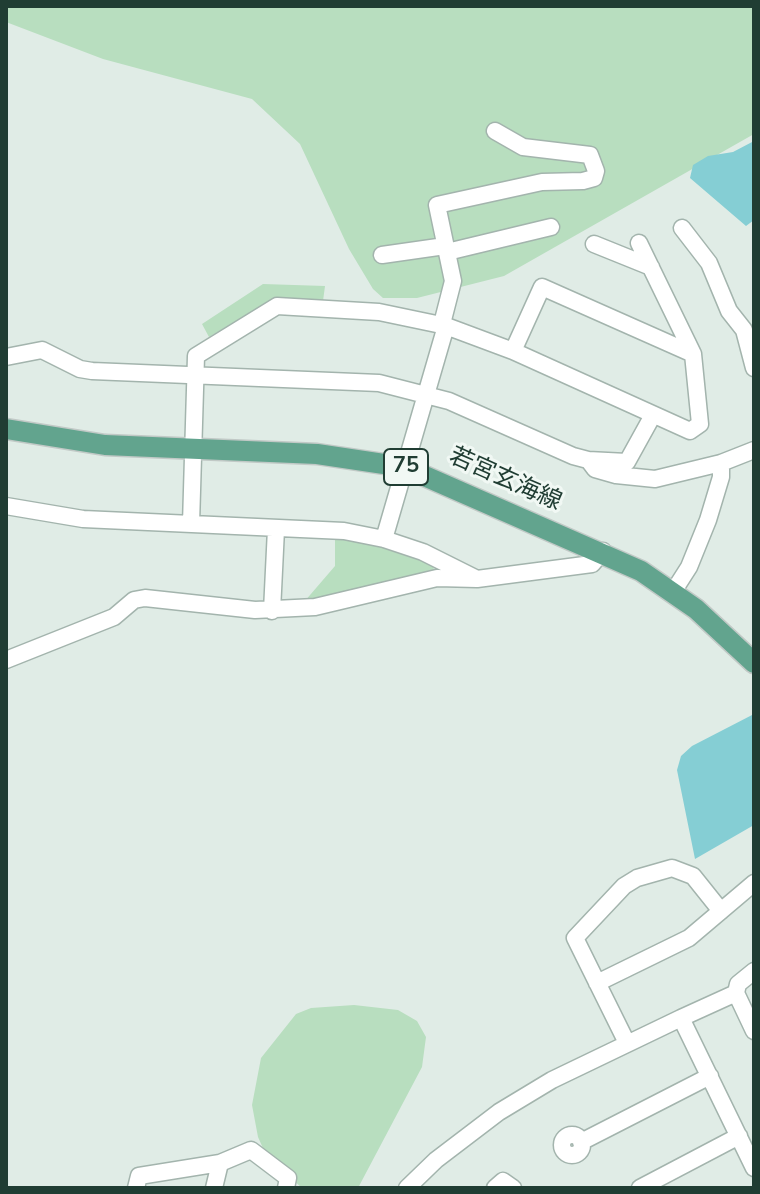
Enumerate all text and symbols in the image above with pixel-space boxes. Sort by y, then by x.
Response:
street label: 若宮玄海線 [444,442,566,518]
road number: 75 [384,449,428,485]

